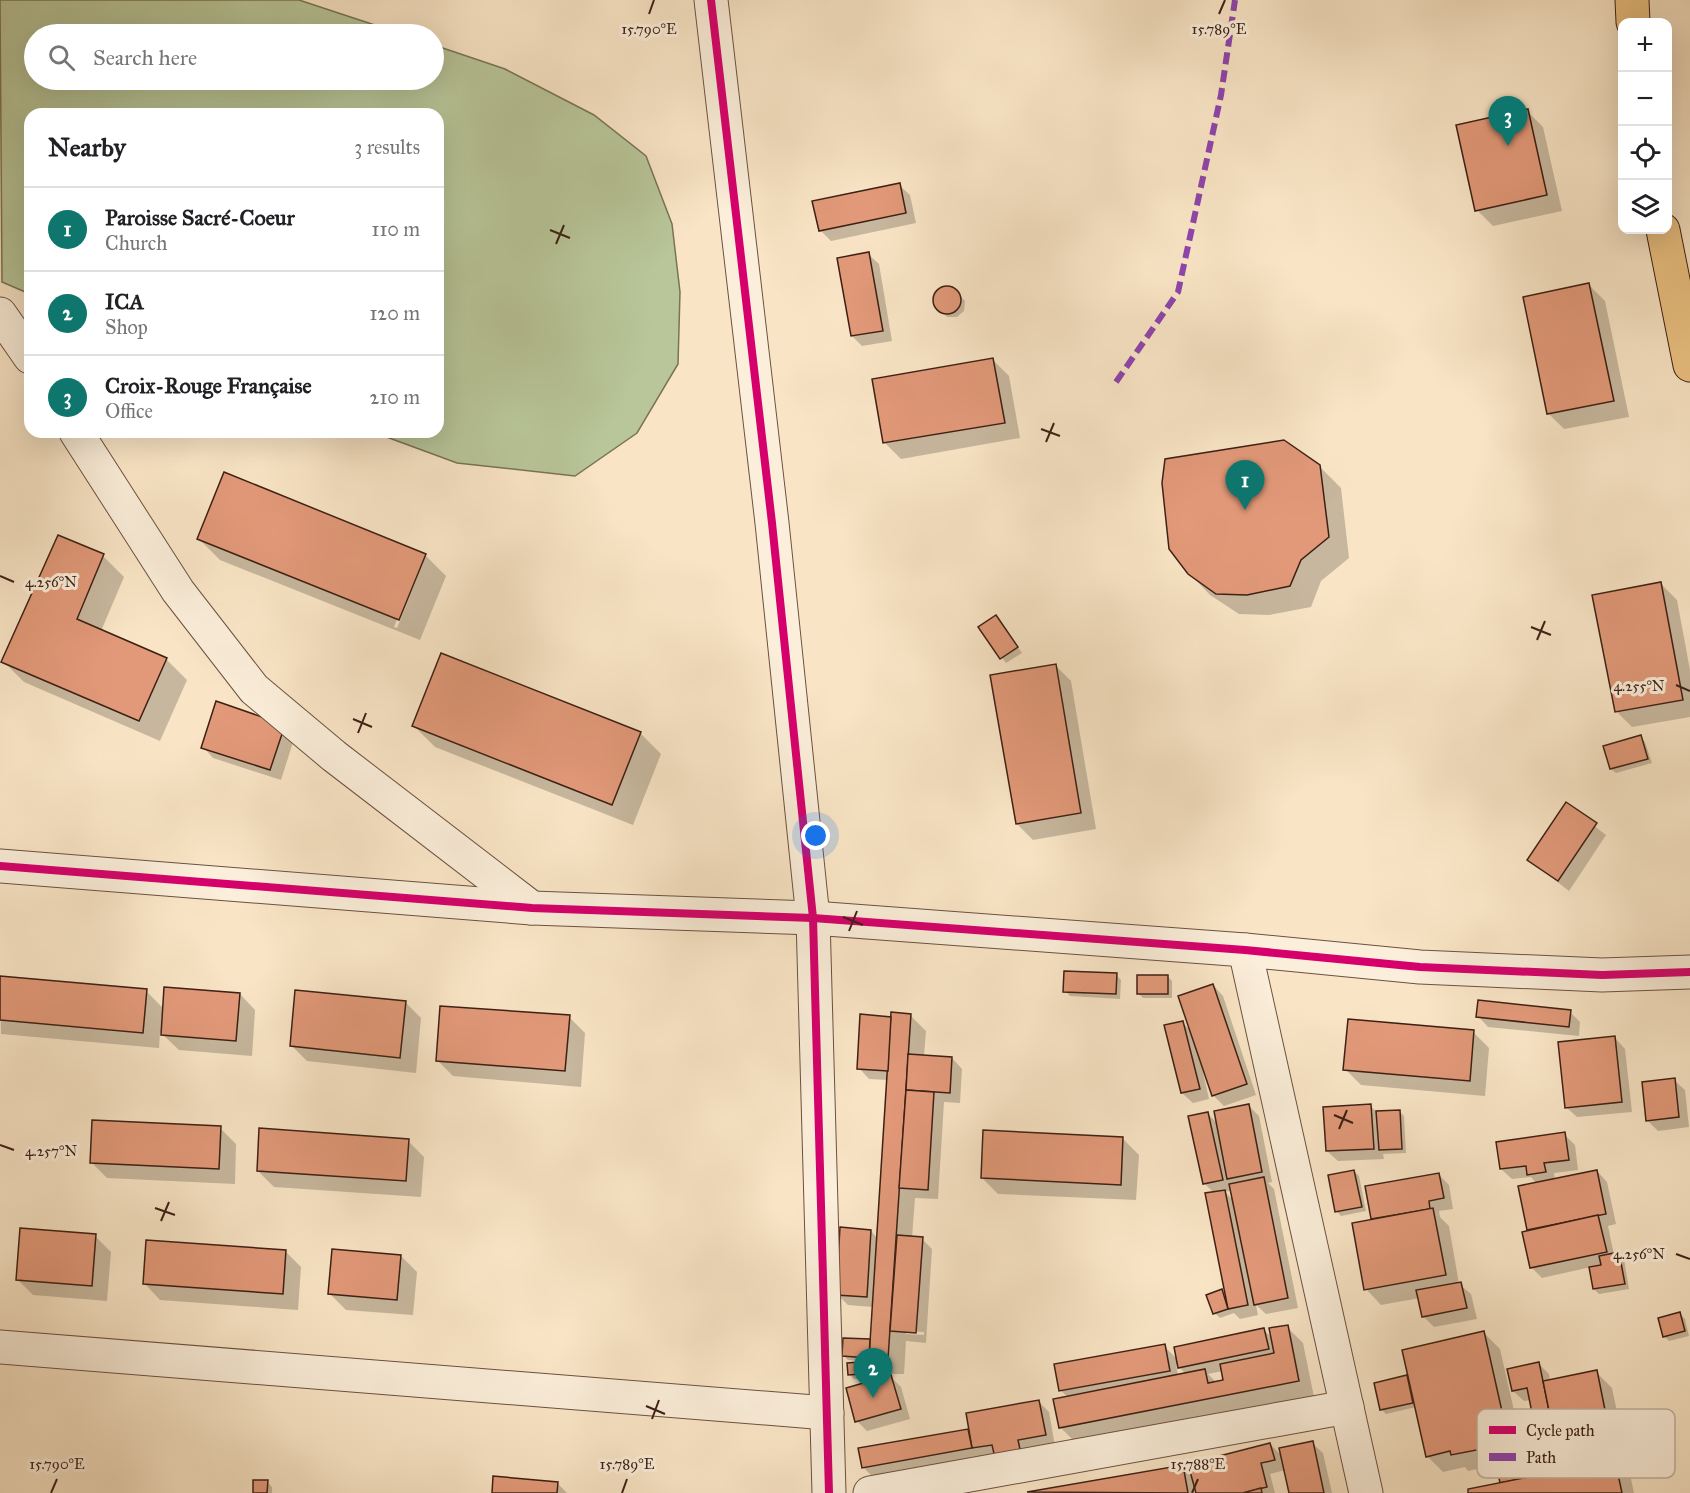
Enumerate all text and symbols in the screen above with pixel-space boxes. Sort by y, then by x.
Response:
map controls [1618,18,1672,234]
button: + [1618,18,1672,72]
text: 15.790°E [621,20,677,38]
text: 15.789°E [1192,20,1247,38]
search box [24,24,444,90]
icon: search [45,41,78,74]
text: Search here [93,44,197,71]
button: − [1618,72,1672,126]
pin: 3 [1488,96,1528,146]
button: locate [1618,126,1672,180]
text: Nearby [48,131,126,163]
text: 3 results [354,135,420,159]
button: layers [1618,180,1672,234]
text: Paroisse Sacré-Coeur [105,204,295,231]
text: 1 [64,217,71,241]
text: 110 m [372,217,420,241]
text: Church [105,231,167,255]
text: ICA [105,288,144,315]
text: 2 [63,301,72,325]
text: 120 m [369,301,420,325]
text: Shop [105,315,148,339]
text: Croix-Rouge Française [105,372,312,399]
text: 3 [64,385,72,409]
text: 210 m [370,385,420,409]
text: Office [105,399,153,423]
pin: 1 [1226,460,1264,510]
text: 4.256°N [25,573,77,591]
text: 4.255°N [1613,677,1665,695]
your location [801,821,830,850]
text: 4.257°N [25,1142,77,1160]
text: 4.256°N [1613,1245,1665,1263]
pin: 2 [854,1348,892,1398]
legend [1477,1409,1675,1478]
text: Cycle path [1526,1421,1595,1440]
text: Path [1526,1448,1556,1467]
text: 15.790°E [29,1455,85,1473]
text: 15.789°E [600,1455,655,1473]
text: 15.788°E [1171,1455,1226,1473]

